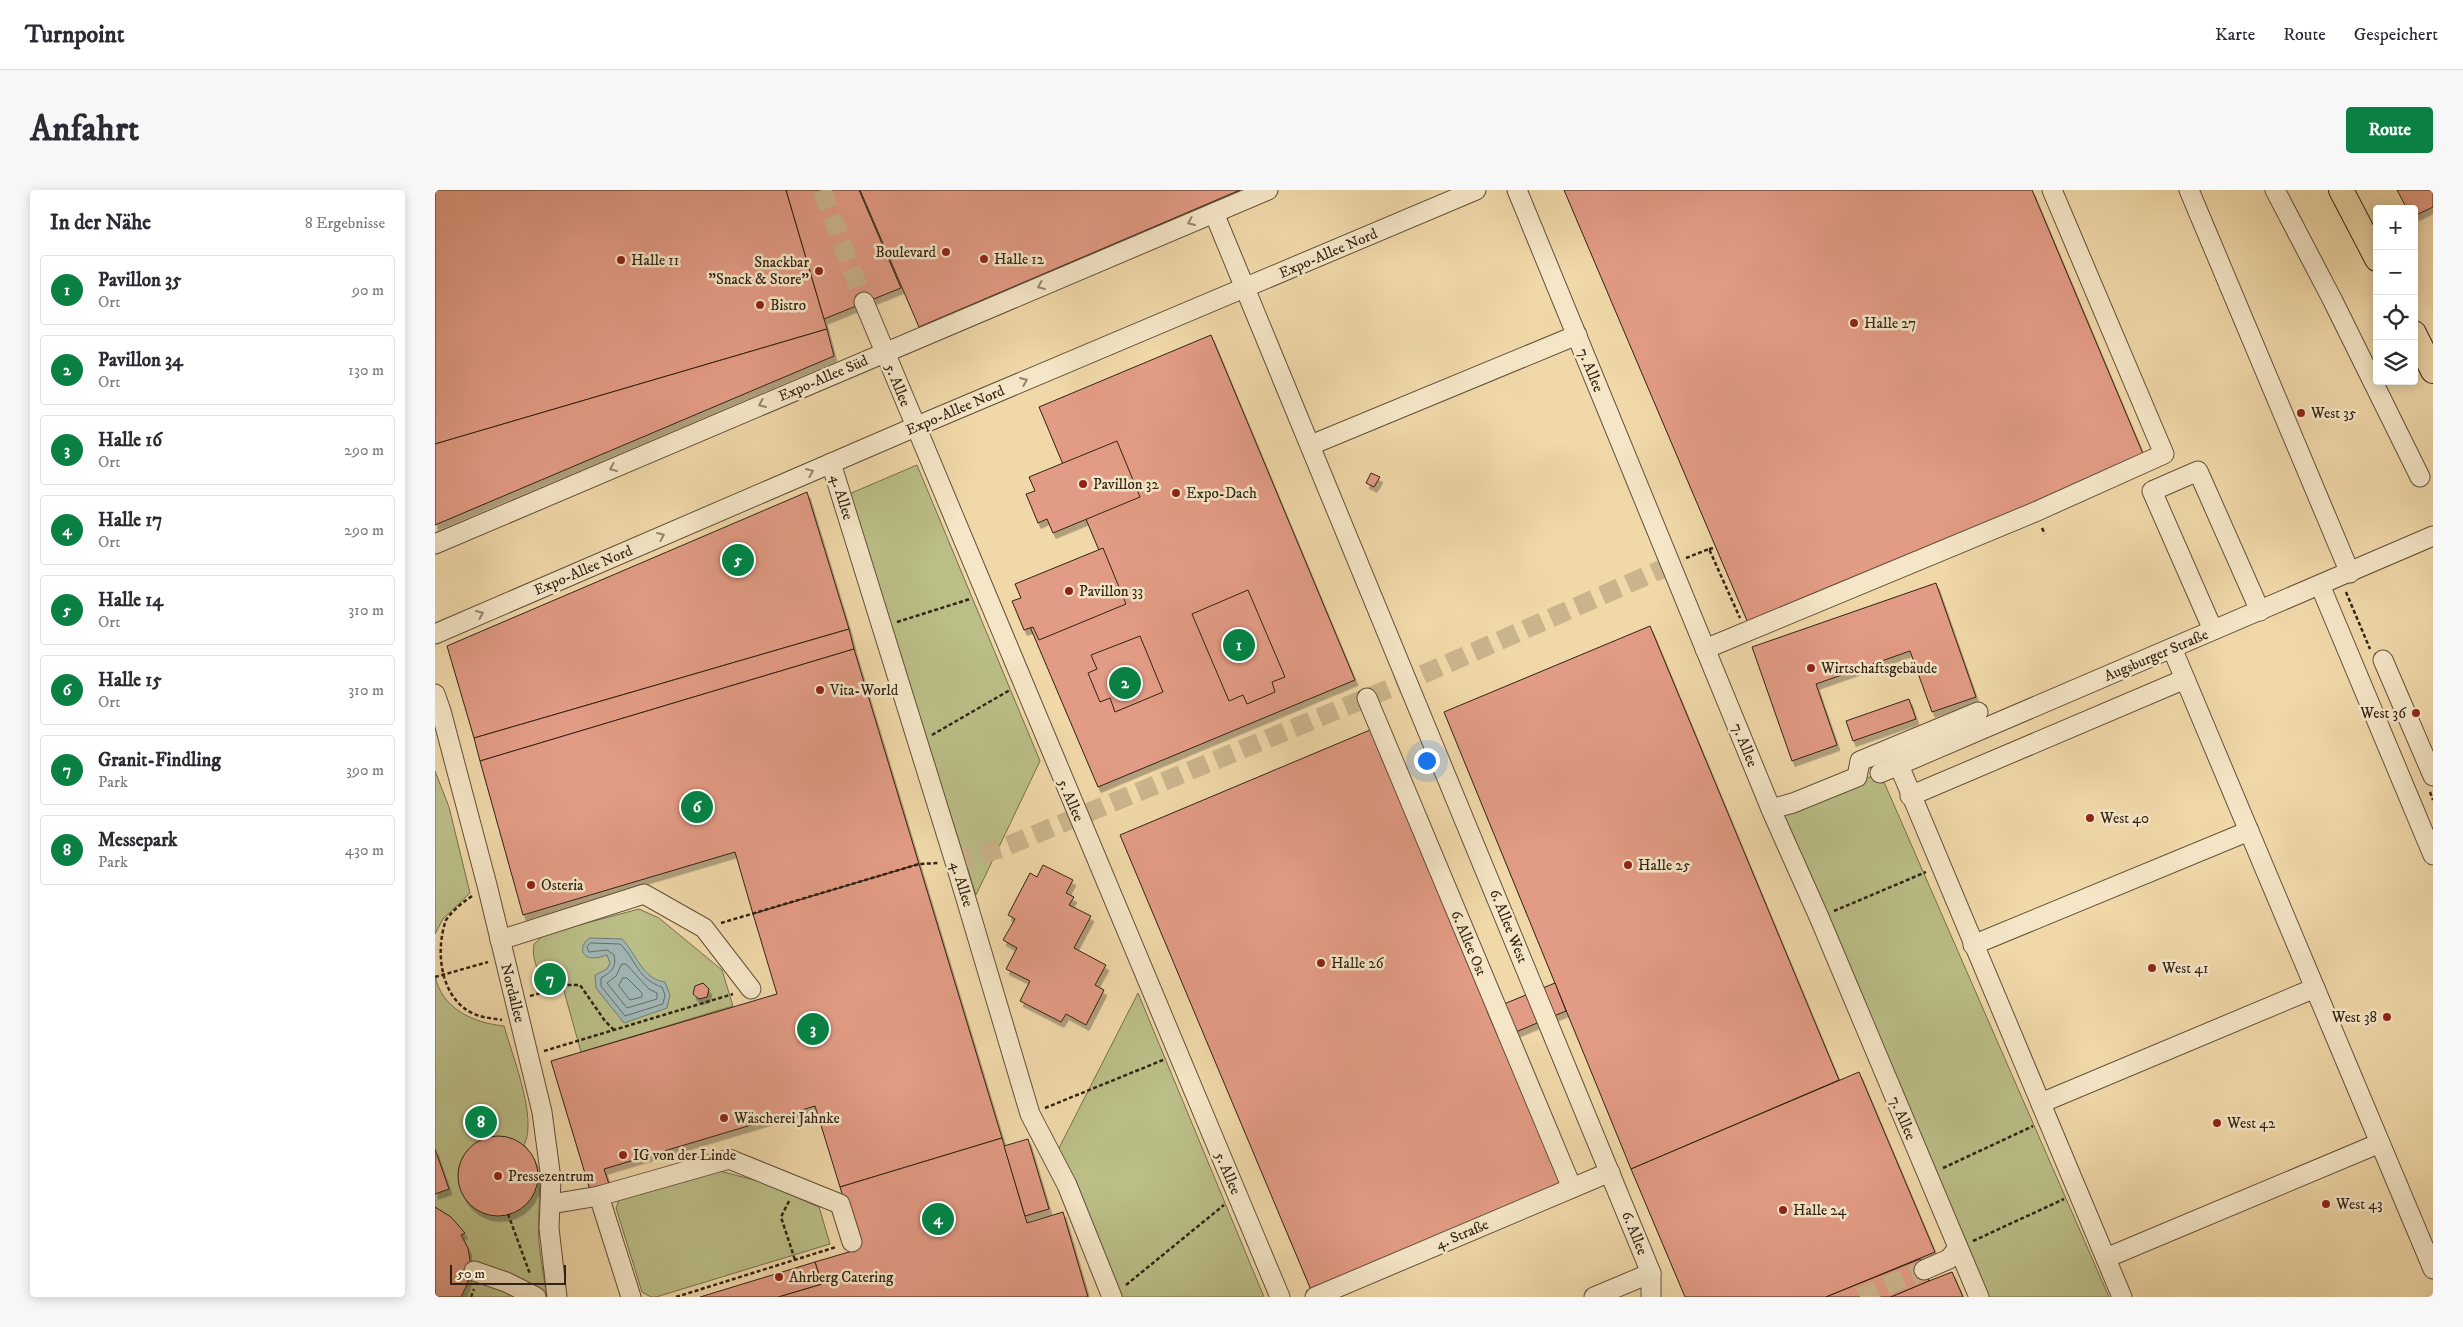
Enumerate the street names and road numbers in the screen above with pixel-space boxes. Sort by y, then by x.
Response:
street label: Expo-Allee Nord [1276,224,1381,283]
street label: 7. Allee [1573,346,1608,395]
street label: Expo-Allee Süd [775,351,871,406]
street label: 5. Allee [880,361,915,409]
street label: Expo-Allee Nord [903,381,1008,440]
street label: 4. Allee [826,472,857,522]
street label: Expo-Allee Nord [531,541,636,600]
street label: Augsburger Straße [2101,625,2211,686]
street label: 7. Allee [1727,721,1762,770]
street label: 5. Allee [1053,776,1088,824]
street label: 4. Allee [946,859,977,909]
street label: 6. Allee West [1485,887,1532,966]
street label: 6. Allee Ost [1446,908,1491,979]
street label: Nordallee [496,962,529,1025]
street label: 7. Allee [1885,1094,1920,1143]
street label: 5. Allee [1210,1149,1245,1197]
street label: 6. Allee [1617,1209,1652,1258]
street label: 4. Straße [1433,1215,1492,1254]

